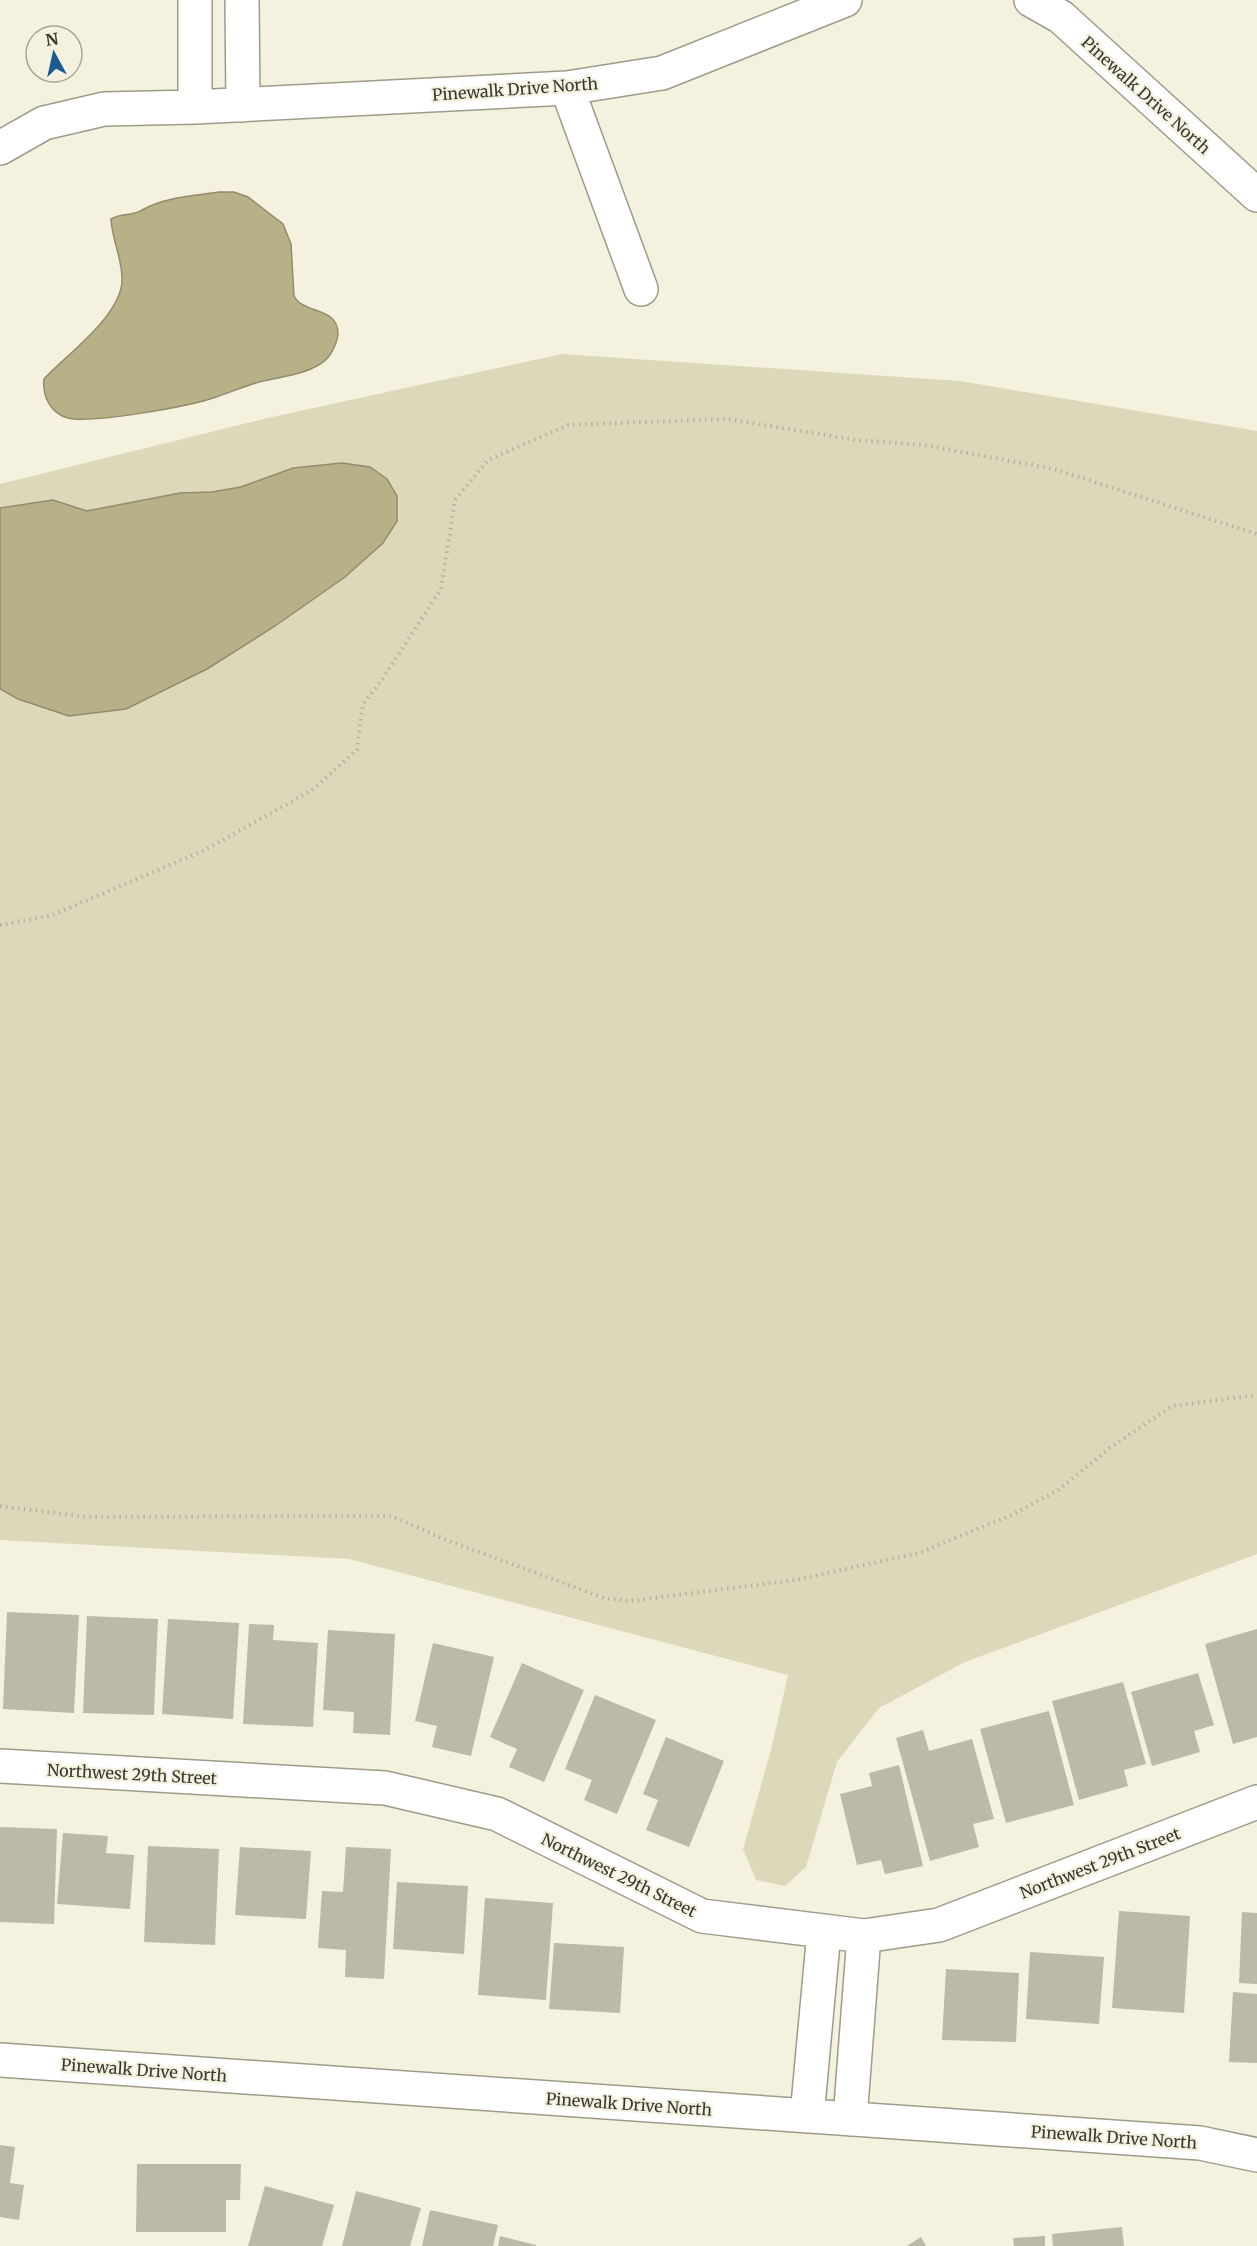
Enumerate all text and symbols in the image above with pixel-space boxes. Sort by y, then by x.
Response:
north arrow [24,24,84,84]
text: N [44,28,60,50]
street label: Pinewalk Drive North [1077,32,1215,158]
street label: Pinewalk Drive North [431,73,599,105]
street label: Northwest 29th Street [47,1760,218,1788]
street label: Northwest 29th Street [1017,1823,1184,1903]
street label: Northwest 29th Street [538,1829,700,1922]
street label: Pinewalk Drive North [60,2054,228,2086]
street label: Pinewalk Drive North [545,2088,713,2120]
street label: Pinewalk Drive North [1030,2121,1198,2153]

